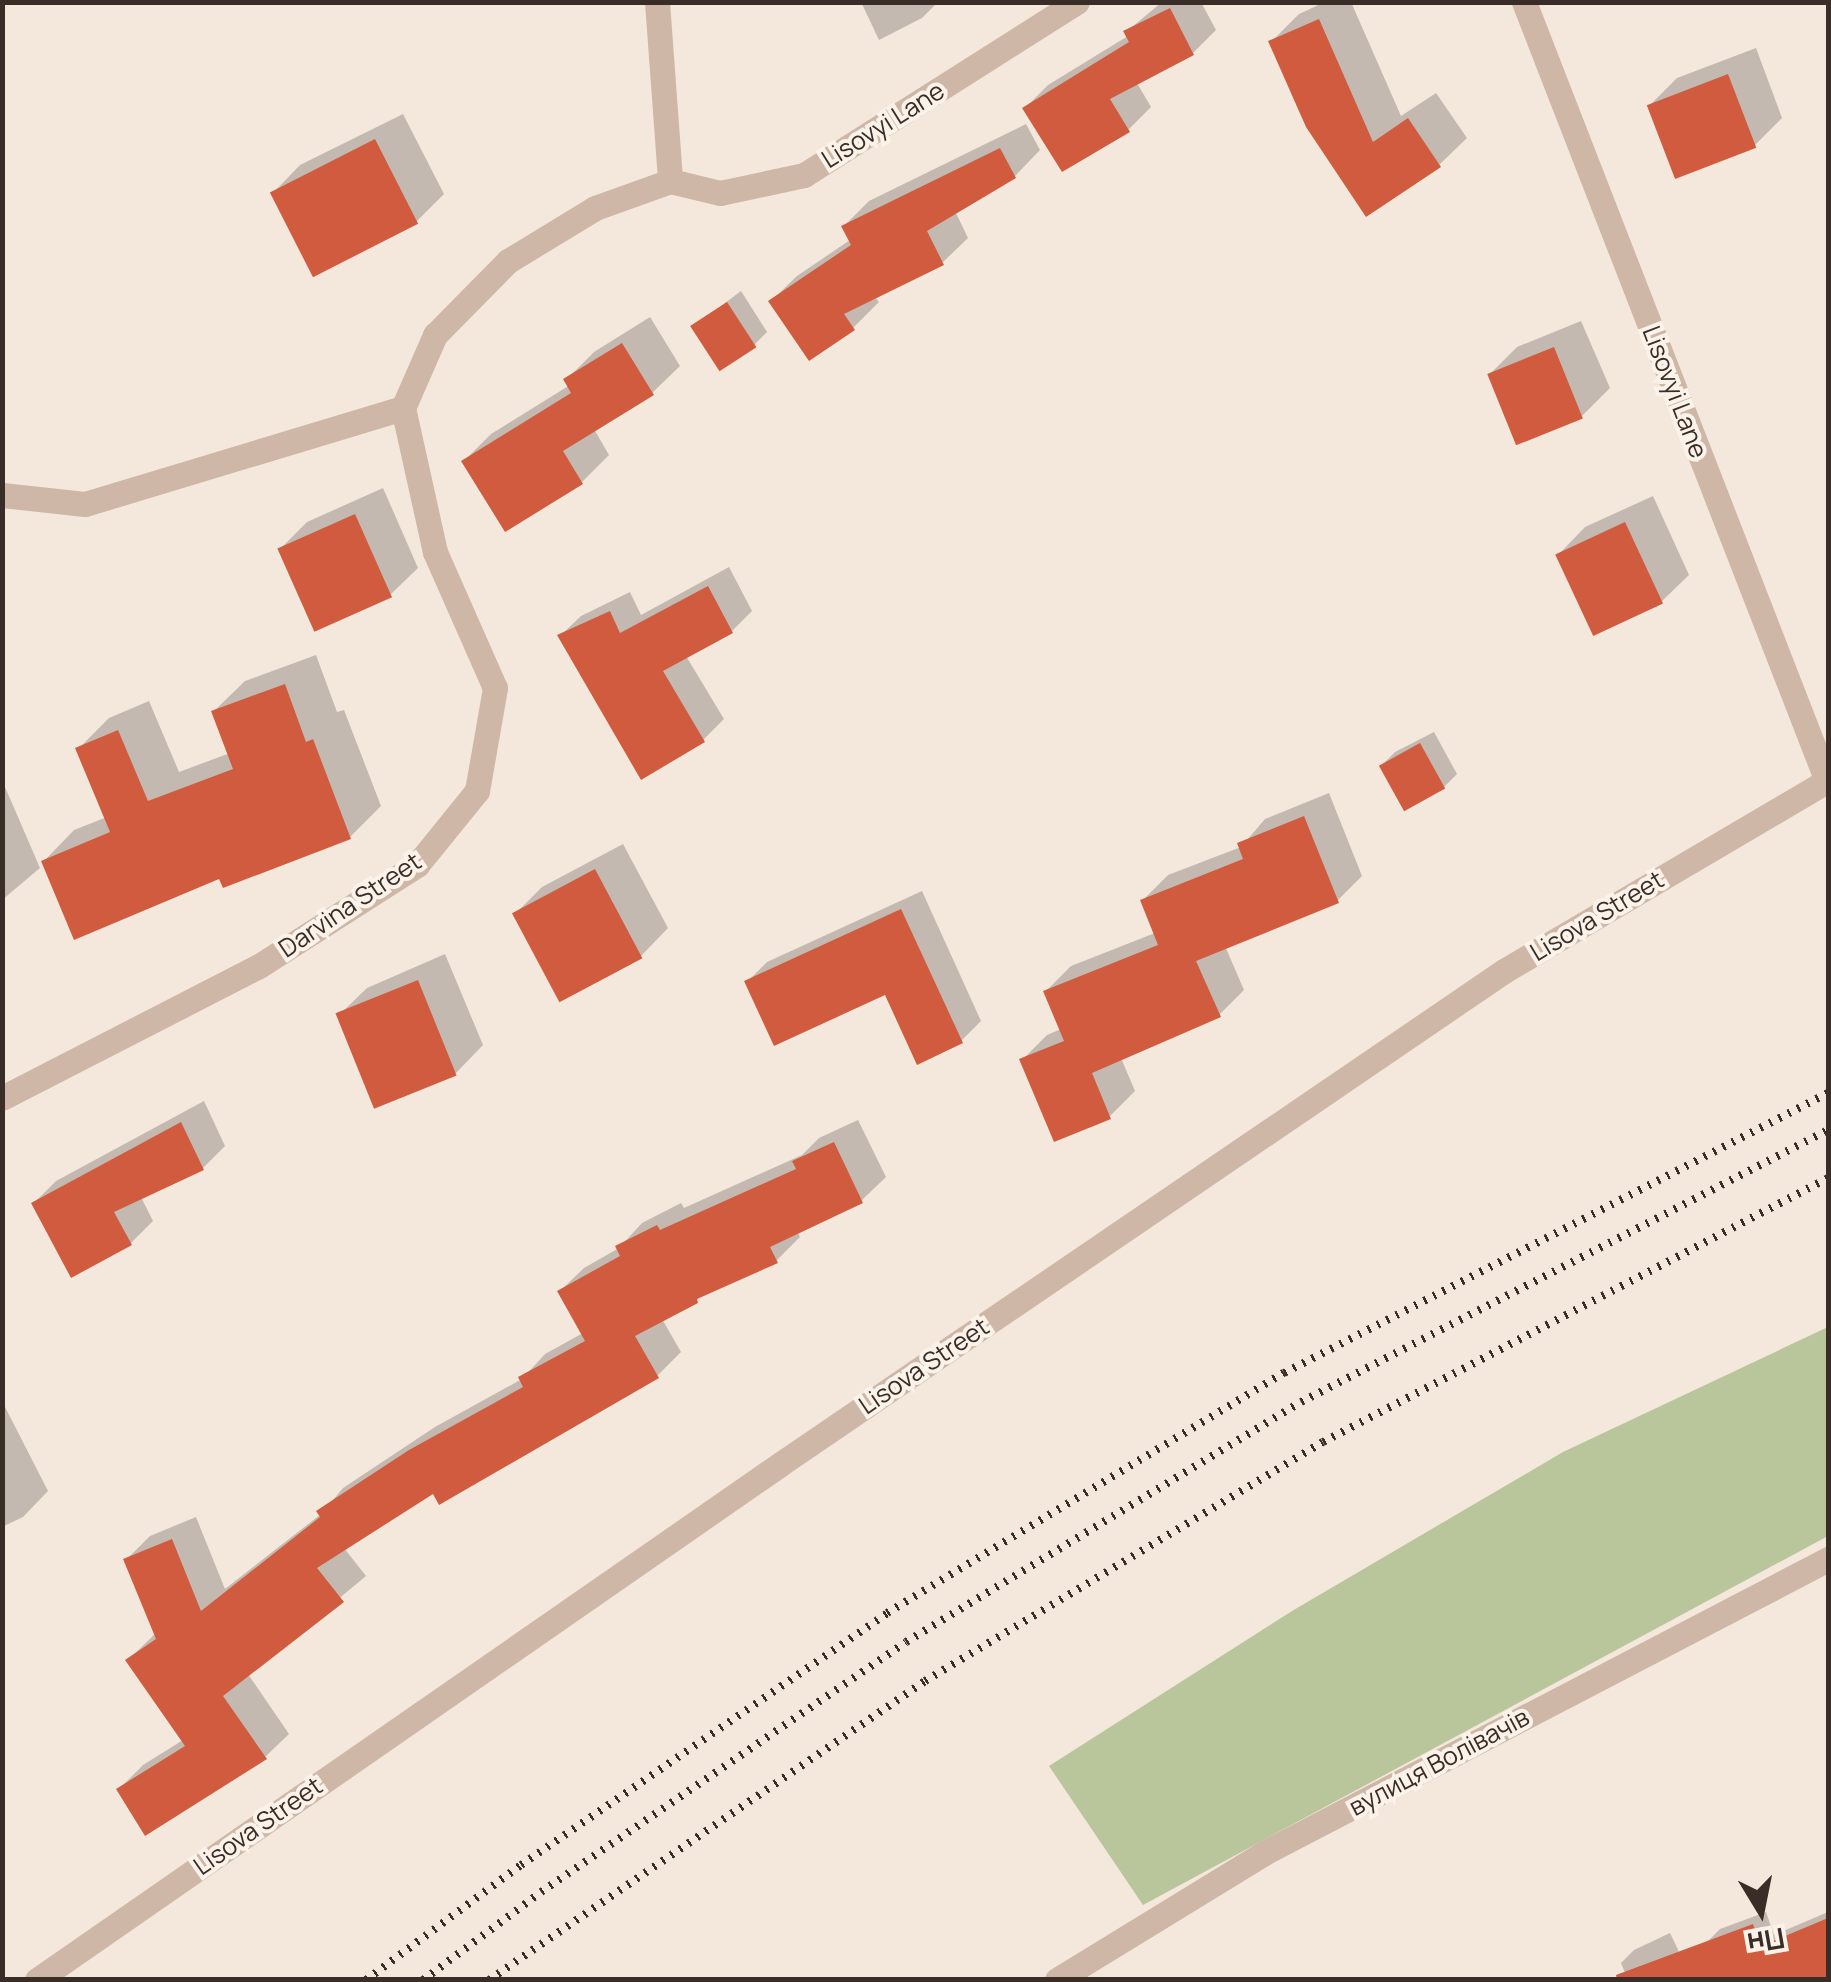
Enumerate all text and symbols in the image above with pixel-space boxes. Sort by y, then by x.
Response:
street label: Lisovyi Lane [816,76,950,174]
street label: Lisovyi Lane [1636,322,1714,462]
street label: Darvina Street [273,846,427,964]
street label: Lisova Street [1525,864,1669,968]
street label: Lisova Street [853,1312,995,1420]
street label: вулиця Волівачів [1344,1702,1534,1822]
street label: Lisova Street [188,1771,328,1881]
north arrow [1711,1862,1811,1962]
text: Пн [1744,1920,1788,1964]

